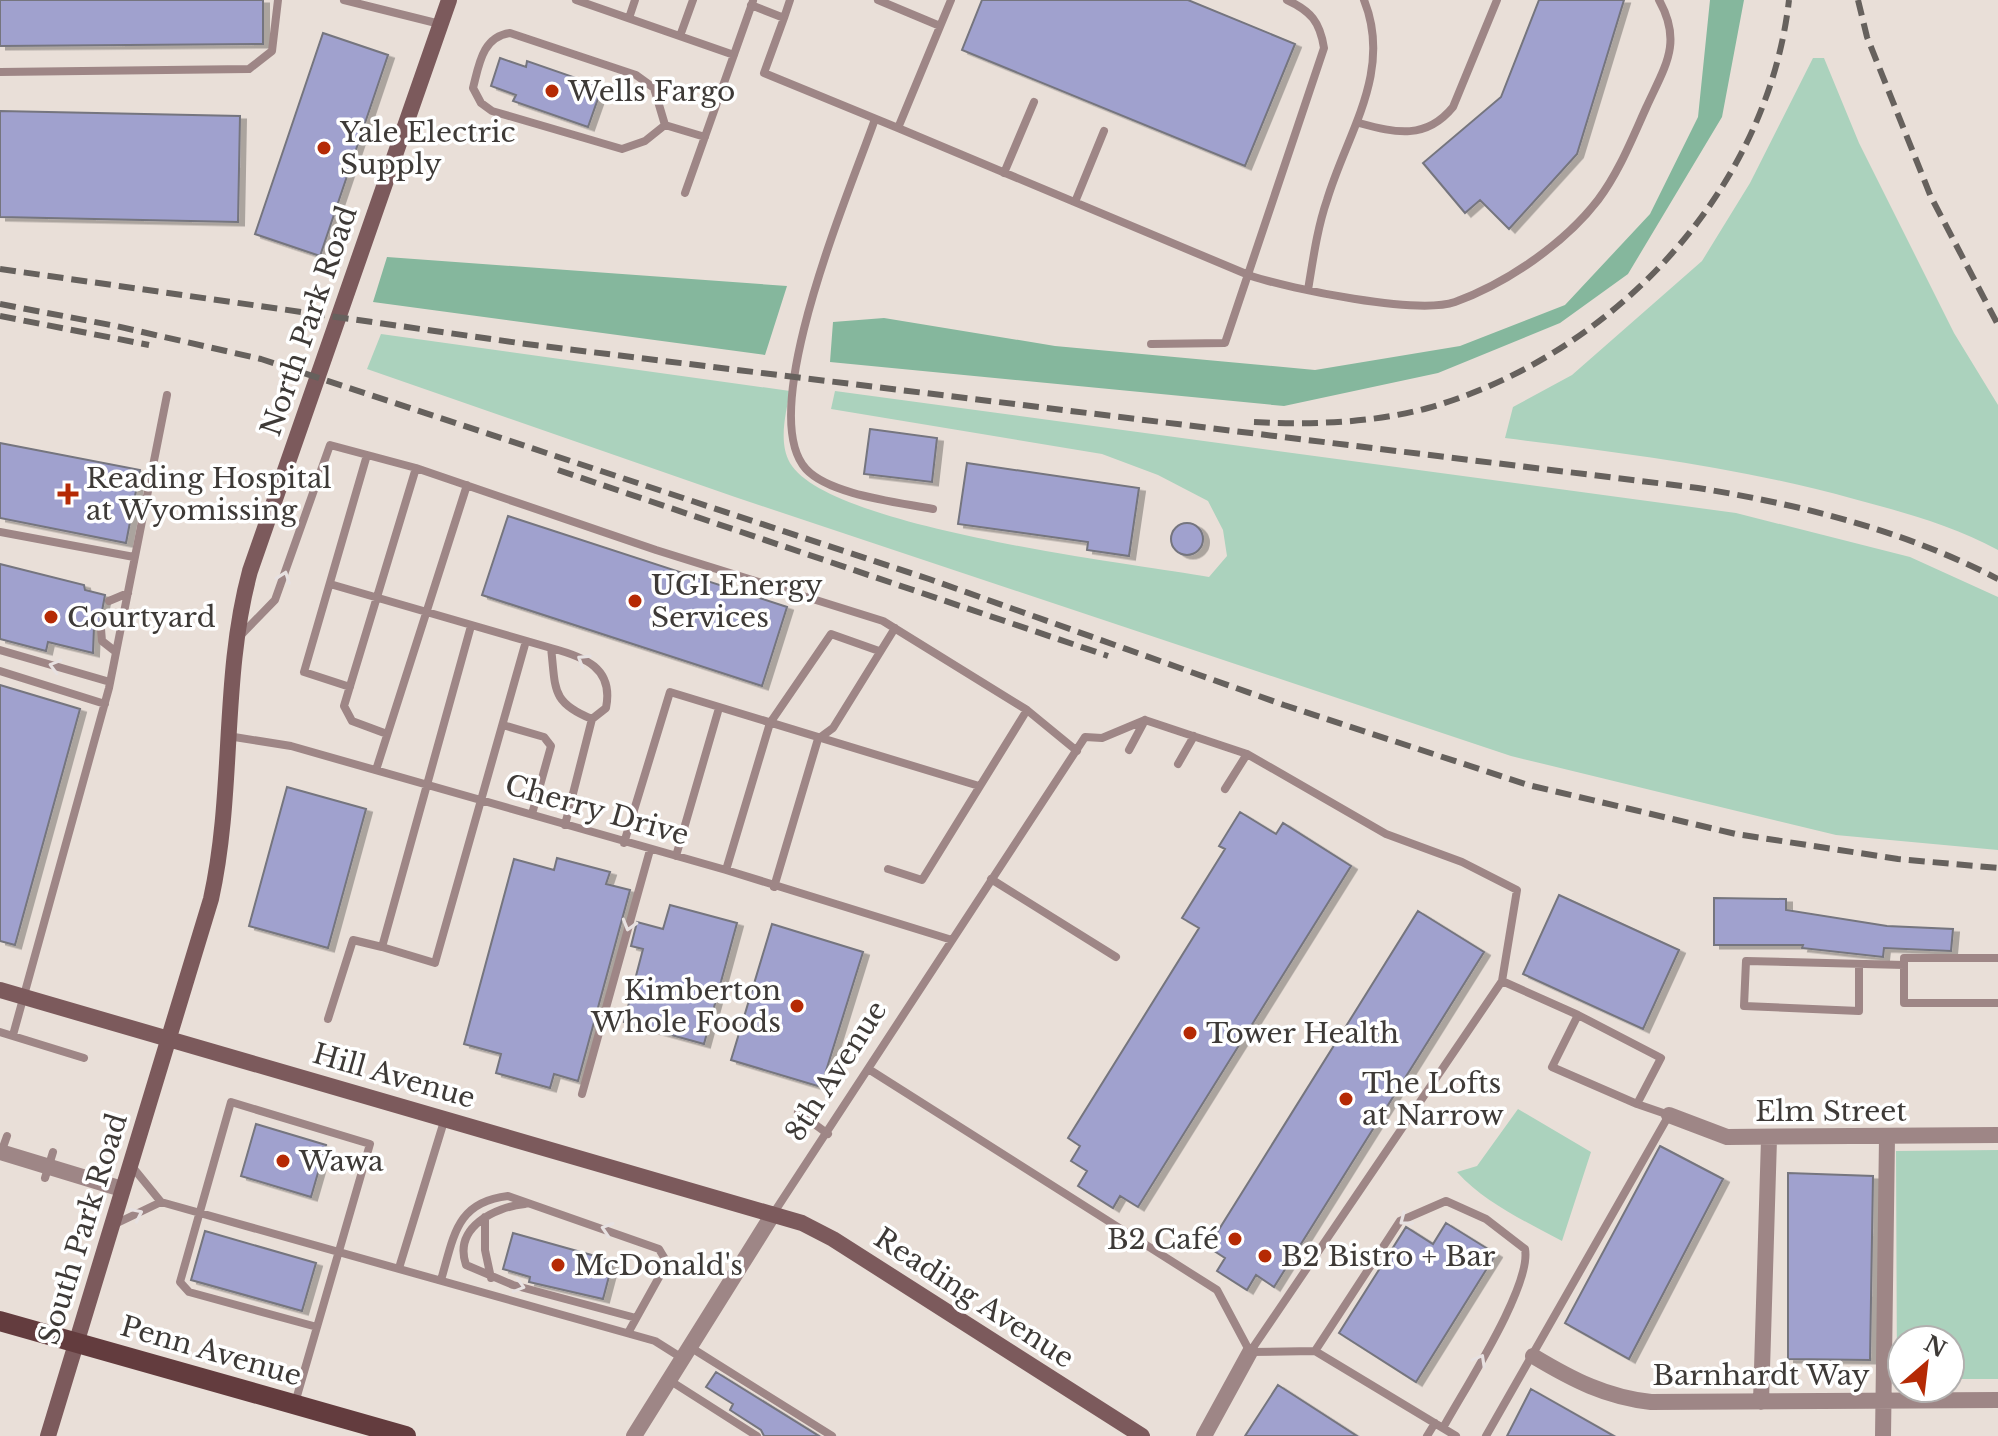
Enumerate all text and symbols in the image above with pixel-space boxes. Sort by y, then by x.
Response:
place label: Wells Fargo [567,74,735,109]
marker: Wells Fargo [543,82,561,100]
place label: Yale Electric Supply [339,115,515,182]
marker: Yale Electric Supply [315,139,333,157]
street label: North Park Road [253,201,365,441]
place label: Reading Hospital at Wyomissing [86,461,332,528]
marker: Reading Hospital at Wyomissing [57,483,79,505]
place label: UGI Energy Services [651,568,823,635]
one-way arrow [274,571,290,585]
marker: UGI Energy Services [626,592,644,610]
place label: Courtyard [67,600,216,635]
marker: Courtyard [42,608,60,626]
one-way arrow [577,655,591,670]
one-way arrow [49,659,63,675]
street label: Cherry Drive [501,767,693,853]
one-way arrow [622,918,638,932]
place label: Kimberton Whole Foods [590,973,781,1040]
street label: 8th Avenue [778,994,894,1148]
marker: Kimberton Whole Foods [788,997,806,1015]
place label: Tower Health [1206,1016,1399,1051]
marker: Tower Health [1181,1024,1199,1042]
street label: Hill Avenue [309,1036,479,1116]
place label: The Lofts at Narrow [1362,1066,1504,1133]
marker: The Lofts at Narrow [1337,1090,1355,1108]
street label: Elm Street [1755,1094,1907,1129]
street label: South Park Road [31,1109,135,1349]
place label: Wawa [298,1144,384,1179]
marker: Wawa [274,1152,292,1170]
one-way arrow [128,1208,143,1224]
one-way arrow [1399,1210,1414,1225]
street label: Reading Avenue [868,1220,1080,1376]
place label: B2 Café [1107,1222,1219,1257]
one-way arrow [601,1223,615,1239]
marker: B2 Café [1226,1230,1244,1248]
place label: B2 Bistro + Bar [1281,1239,1496,1274]
marker: B2 Bistro + Bar [1256,1247,1274,1265]
place label: McDonald's [574,1248,743,1283]
marker: McDonald's [549,1256,567,1274]
one-way arrow [512,1277,525,1293]
street label: Penn Avenue [117,1308,305,1394]
north arrow [1886,1324,1966,1404]
text: N [1920,1330,1951,1364]
one-way arrow [1471,1353,1486,1368]
street label: Barnhardt Way [1652,1358,1870,1393]

